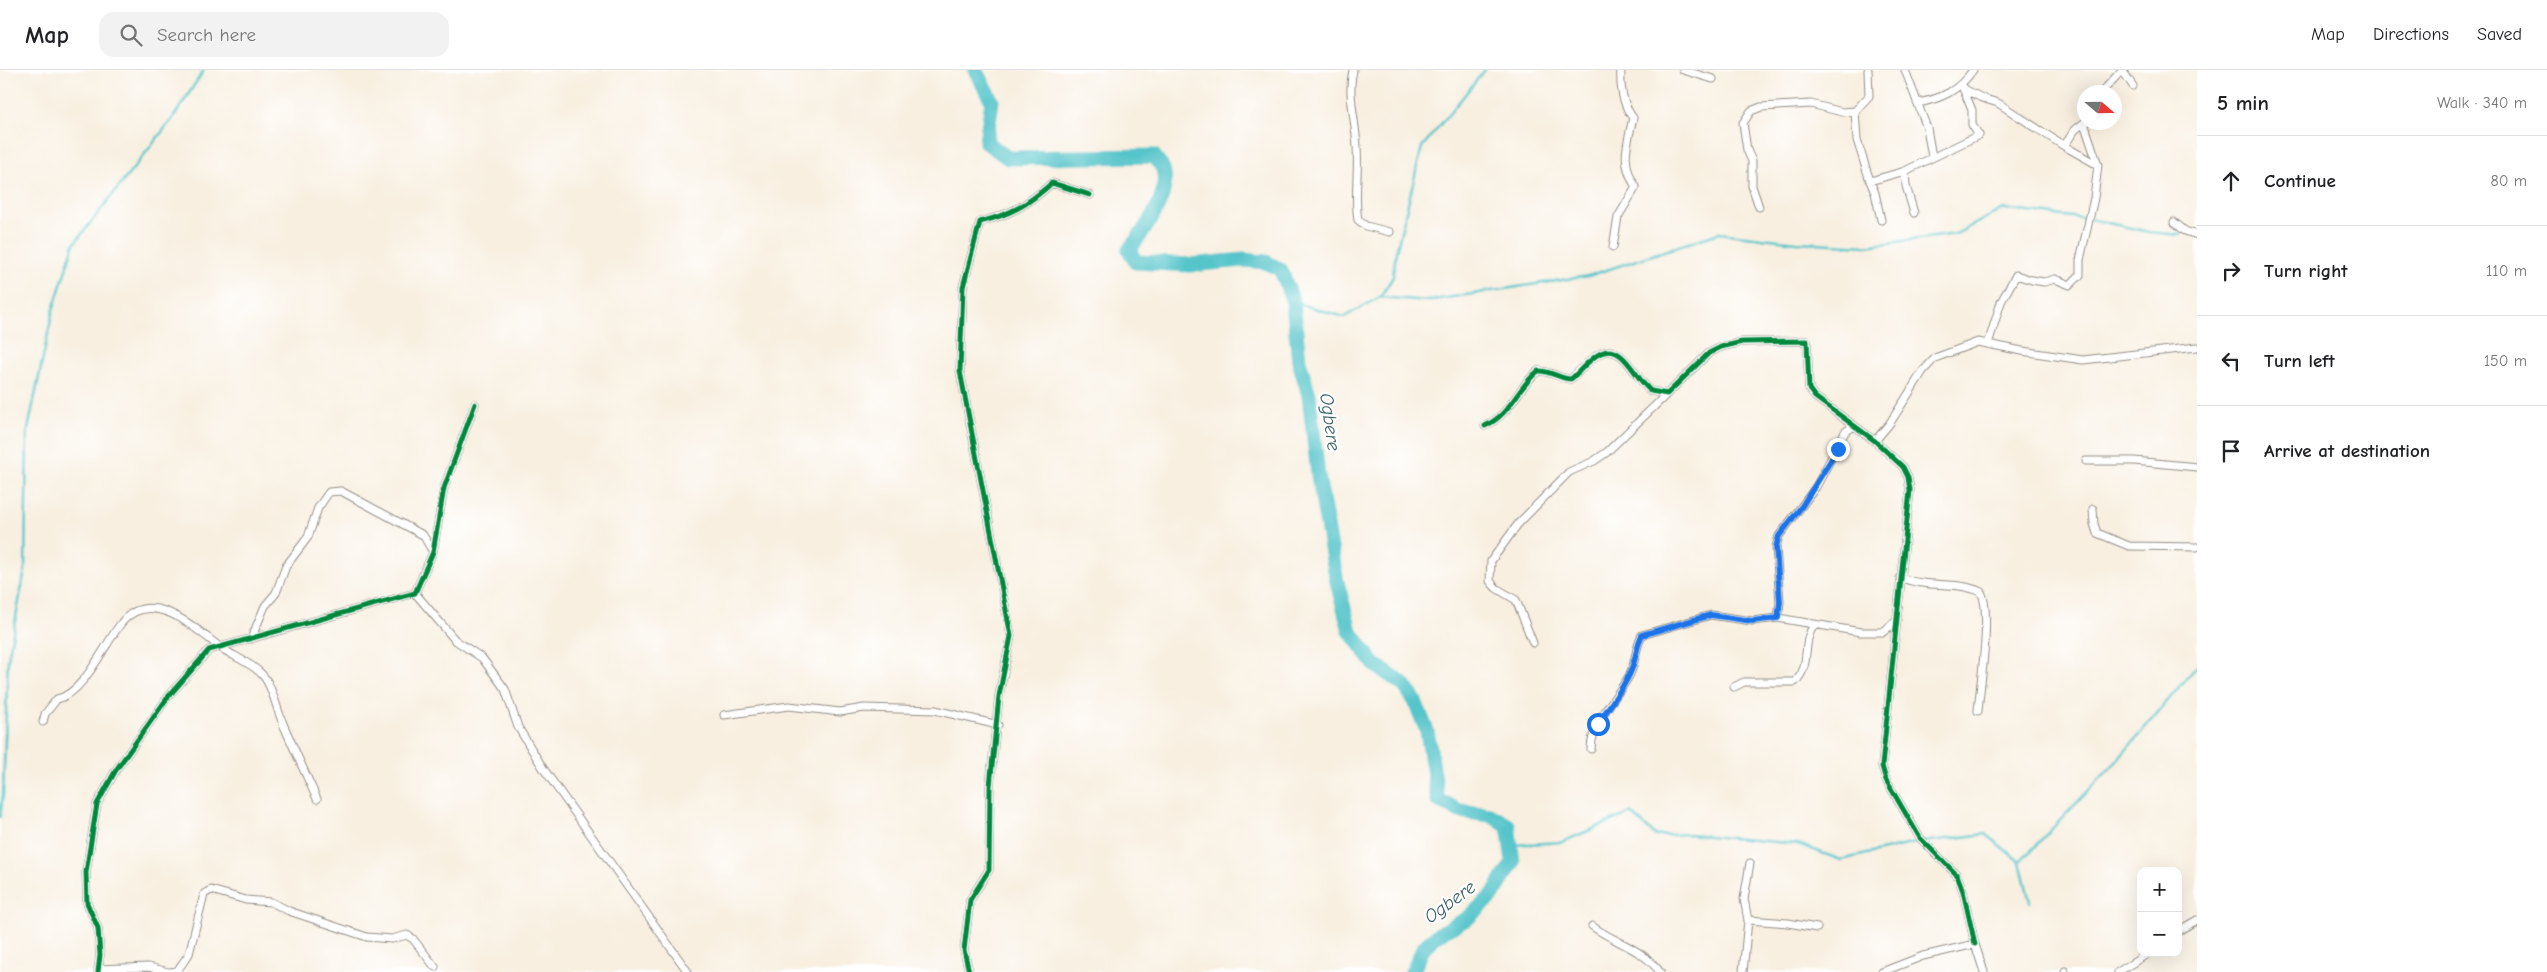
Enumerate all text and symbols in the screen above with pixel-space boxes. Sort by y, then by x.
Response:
search box [99,12,449,57]
text: Map [25,21,69,49]
icon: search [117,21,145,49]
text: Search here [157,24,256,46]
text: Map [2311,24,2345,45]
text: Directions [2373,24,2449,45]
text: Saved [2477,24,2522,45]
north arrow [2077,85,2122,130]
text: 5 min [2217,91,2269,115]
text: Walk · 340 m [2437,94,2527,112]
icon: ahead [2217,167,2245,195]
text: Continue [2264,170,2336,192]
text: 80 m [2490,172,2527,190]
icon: right [2217,257,2245,285]
text: Turn right [2264,260,2348,282]
text: 110 m [2486,262,2527,280]
icon: left [2217,347,2245,375]
text: Turn left [2264,350,2335,372]
text: 150 m [2484,352,2527,370]
water label: Ogbere [1315,392,1345,453]
icon: arrive [2217,437,2245,465]
route end [1827,438,1850,461]
text: Arrive at destination [2264,440,2430,462]
route start [1587,713,1610,736]
map controls [2137,867,2182,957]
button: + [2137,867,2182,912]
water label: Ogbere [1420,876,1480,928]
button: − [2137,912,2182,957]

